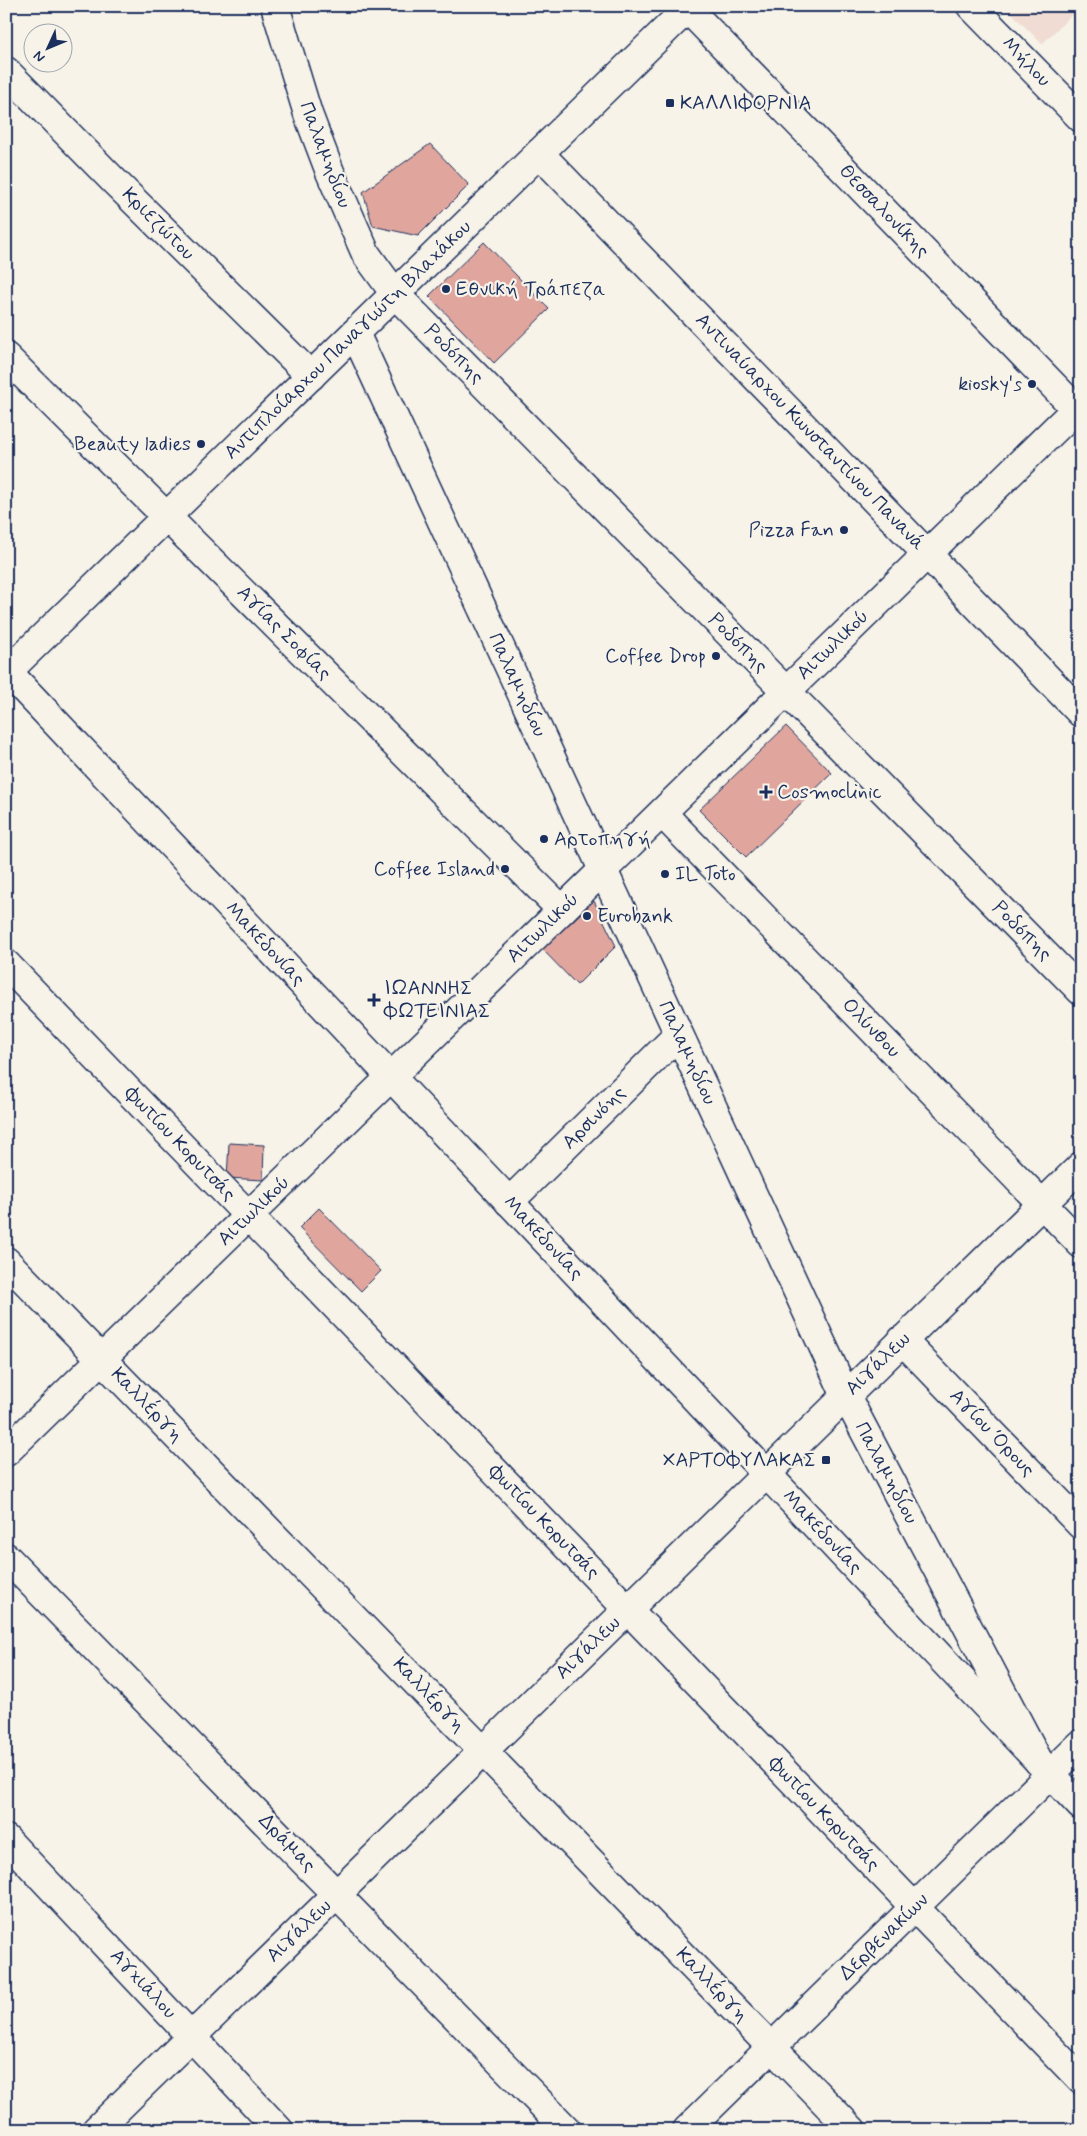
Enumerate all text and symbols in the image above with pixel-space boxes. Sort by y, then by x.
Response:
north arrow [22,22,72,72]
street label: Μήλου [995,31,1057,93]
text: N [30,47,49,66]
place label: ΚΑΛΛΙΦΟΡΝΙΑ [680,90,812,117]
marker: ΚΑΛΛΙΦΟΡΝΙΑ [664,97,676,109]
street label: Παλαμηδίου [292,98,358,212]
street label: Θεσσαλονίκης [832,158,936,264]
street label: Κριεζώτου [115,181,201,267]
street label: Αντιπλοίαρχου Παναγιώτη Βλαχάκου [218,214,478,466]
place label: Εθνική Τράπεζα [456,276,606,303]
marker: Εθνική Τράπεζα [440,283,452,295]
street label: Αντιναύαρχου Κωνσταντίνου Πανανά [689,307,931,557]
street label: Ροδόπης [418,318,490,390]
place label: kiosky's [958,371,1022,398]
marker: kiosky's [1026,378,1038,390]
place label: Beauty ladies [74,431,191,458]
marker: Beauty ladies [195,438,207,450]
place label: Pizza Fan [749,517,834,544]
marker: Pizza Fan [838,524,850,536]
street label: Αγίας Σοφίας [231,580,338,687]
street label: Αιτωλικού [791,604,875,686]
street label: Ροδόπης [702,607,774,679]
street label: Παλαμηδίου [481,629,553,741]
place label: Coffee Drop [605,643,706,670]
marker: Coffee Drop [710,650,722,662]
place label: Cosmoclinic [777,779,882,806]
marker: Cosmoclinic [759,785,773,799]
place label: Αρτοπηγή [554,826,651,853]
marker: Αρτοπηγή [538,833,550,845]
place label: Coffee Island [374,856,495,883]
place label: IL Toto [675,861,736,888]
marker: Coffee Island [499,863,511,875]
marker: IL Toto [659,868,671,880]
street label: Αιτωλικού [501,887,585,969]
street label: Ροδόπης [986,895,1058,967]
street label: Μακεδονίας [219,896,311,992]
place label: Eurobank [597,903,673,930]
marker: Eurobank [581,910,593,922]
place label: ΙΩΑΝΝΗΣ ΦΩΤΕΙΝΙΑΣ [383,975,490,1025]
street label: Ολύνθου [836,992,906,1064]
marker: ΙΩΑΝΝΗΣ ΦΩΤΕΙΝΙΑΣ [368,994,380,1006]
street label: Παλαμηδίου [651,997,723,1109]
street label: Φωτίου Κορυτσάς [118,1080,242,1207]
street label: Αρσινόης [556,1080,632,1156]
street label: Αιτωλικού [212,1170,296,1252]
street label: Μακεδονίας [497,1190,589,1286]
street label: Αιγάλεω [840,1326,916,1402]
street label: Καλλέργη [104,1362,190,1448]
street label: Αγίου Όρους [943,1383,1041,1483]
street label: Παλαμηδίου [848,1417,924,1529]
place label: ΧΑΡΤΟΦΥΛΑΚΑΣ [663,1447,816,1474]
marker: ΧΑΡΤΟΦΥΛΑΚΑΣ [820,1454,832,1466]
street label: Φωτίου Κορυτσάς [482,1458,606,1585]
street label: Μακεδονίας [776,1484,868,1580]
street label: Αιγάλεω [550,1610,626,1686]
street label: Καλλέργη [386,1652,472,1738]
street label: Φωτίου Κορυτσάς [762,1750,886,1877]
street label: Δράμας [252,1808,322,1878]
street label: Δερβενακίων [833,1887,935,1987]
street label: Αιγάλεω [261,1893,337,1969]
street label: Καλλέργη [669,1942,755,2028]
street label: Αγχιάλου [104,1943,182,2025]

